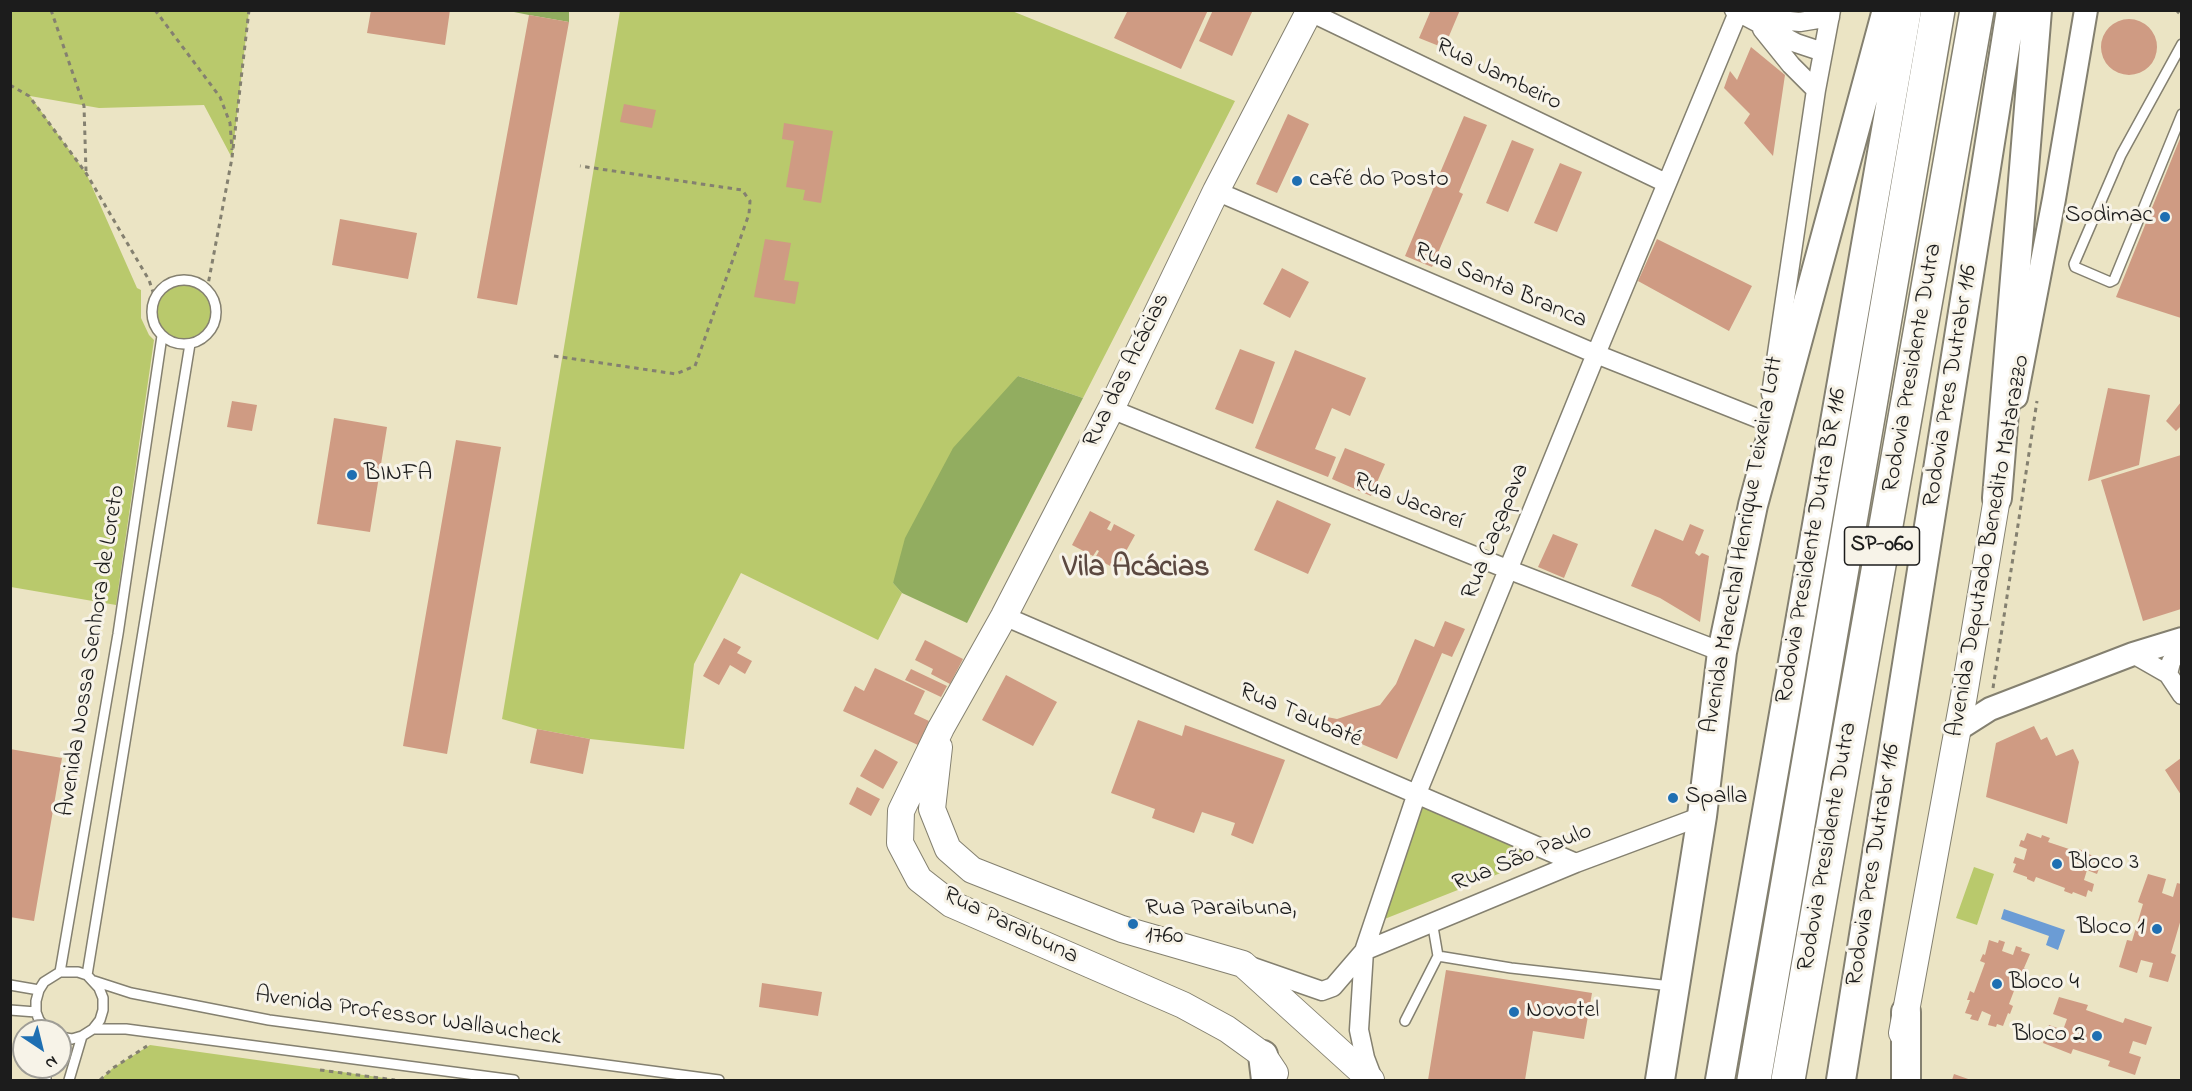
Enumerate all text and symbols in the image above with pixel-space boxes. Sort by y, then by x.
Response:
street label: Rua Jambeiro [1430,33,1566,119]
place label: café do Posto [1309,167,1449,195]
marker: café do Posto [1290,174,1304,188]
place label: Sodimac [2065,203,2153,231]
marker: Sodimac [2158,210,2172,224]
street label: Rua Santa Branca [1409,238,1591,336]
street label: Rodovia Presidente Dutra [1878,241,1950,495]
street label: Rodovia Pres Dutrabr 116 [1919,263,1985,509]
street label: Rua das Acácias [1078,289,1178,453]
street label: Avenida Deputado Benedito Matarazzo [1942,353,2038,739]
street label: Avenida Marechal Henrique Teixeira Lott [1697,354,1791,736]
street label: Rodovia Presidente Dutra BR 116 [1771,386,1855,706]
street label: Rua Caçapava [1457,460,1537,604]
place label: BINFA [364,461,432,489]
marker: BINFA [345,468,359,482]
street label: Rua Jacareí [1349,468,1467,538]
street label: Avenida Nossa Senhora de Loreto [53,483,133,819]
road number: SP-060 [1844,527,1920,565]
district label: Vila Acácias [1063,552,1209,588]
street label: Rua Taubaté [1234,678,1366,756]
street label: Rodovia Presidente Dutra [1793,720,1865,974]
street label: Rodovia Pres Dutrabr 116 [1842,742,1908,988]
place label: Spalla [1685,784,1747,812]
marker: Spalla [1666,791,1680,805]
street label: Rua São Paulo [1449,818,1597,900]
place label: Bloco 3 [2069,850,2139,878]
marker: Bloco 3 [2050,857,2064,871]
street label: Rua Paraibuna [938,882,1082,972]
place label: Rua Paraibuna, 1760 [1145,896,1296,952]
place label: Bloco 1 [2077,915,2145,943]
marker: Rua Paraibuna, 1760 [1126,917,1140,931]
marker: Bloco 1 [2150,922,2164,936]
place label: Bloco 4 [2009,970,2079,998]
marker: Bloco 4 [1990,977,2004,991]
street label: Avenida Professor Wallaucheck [253,982,563,1054]
place label: Novotel [1526,998,1599,1026]
marker: Novotel [1507,1005,1521,1019]
north arrow [12,1019,72,1079]
place label: Bloco 2 [2013,1022,2085,1050]
marker: Bloco 2 [2090,1029,2104,1043]
text: N [40,1049,62,1075]

